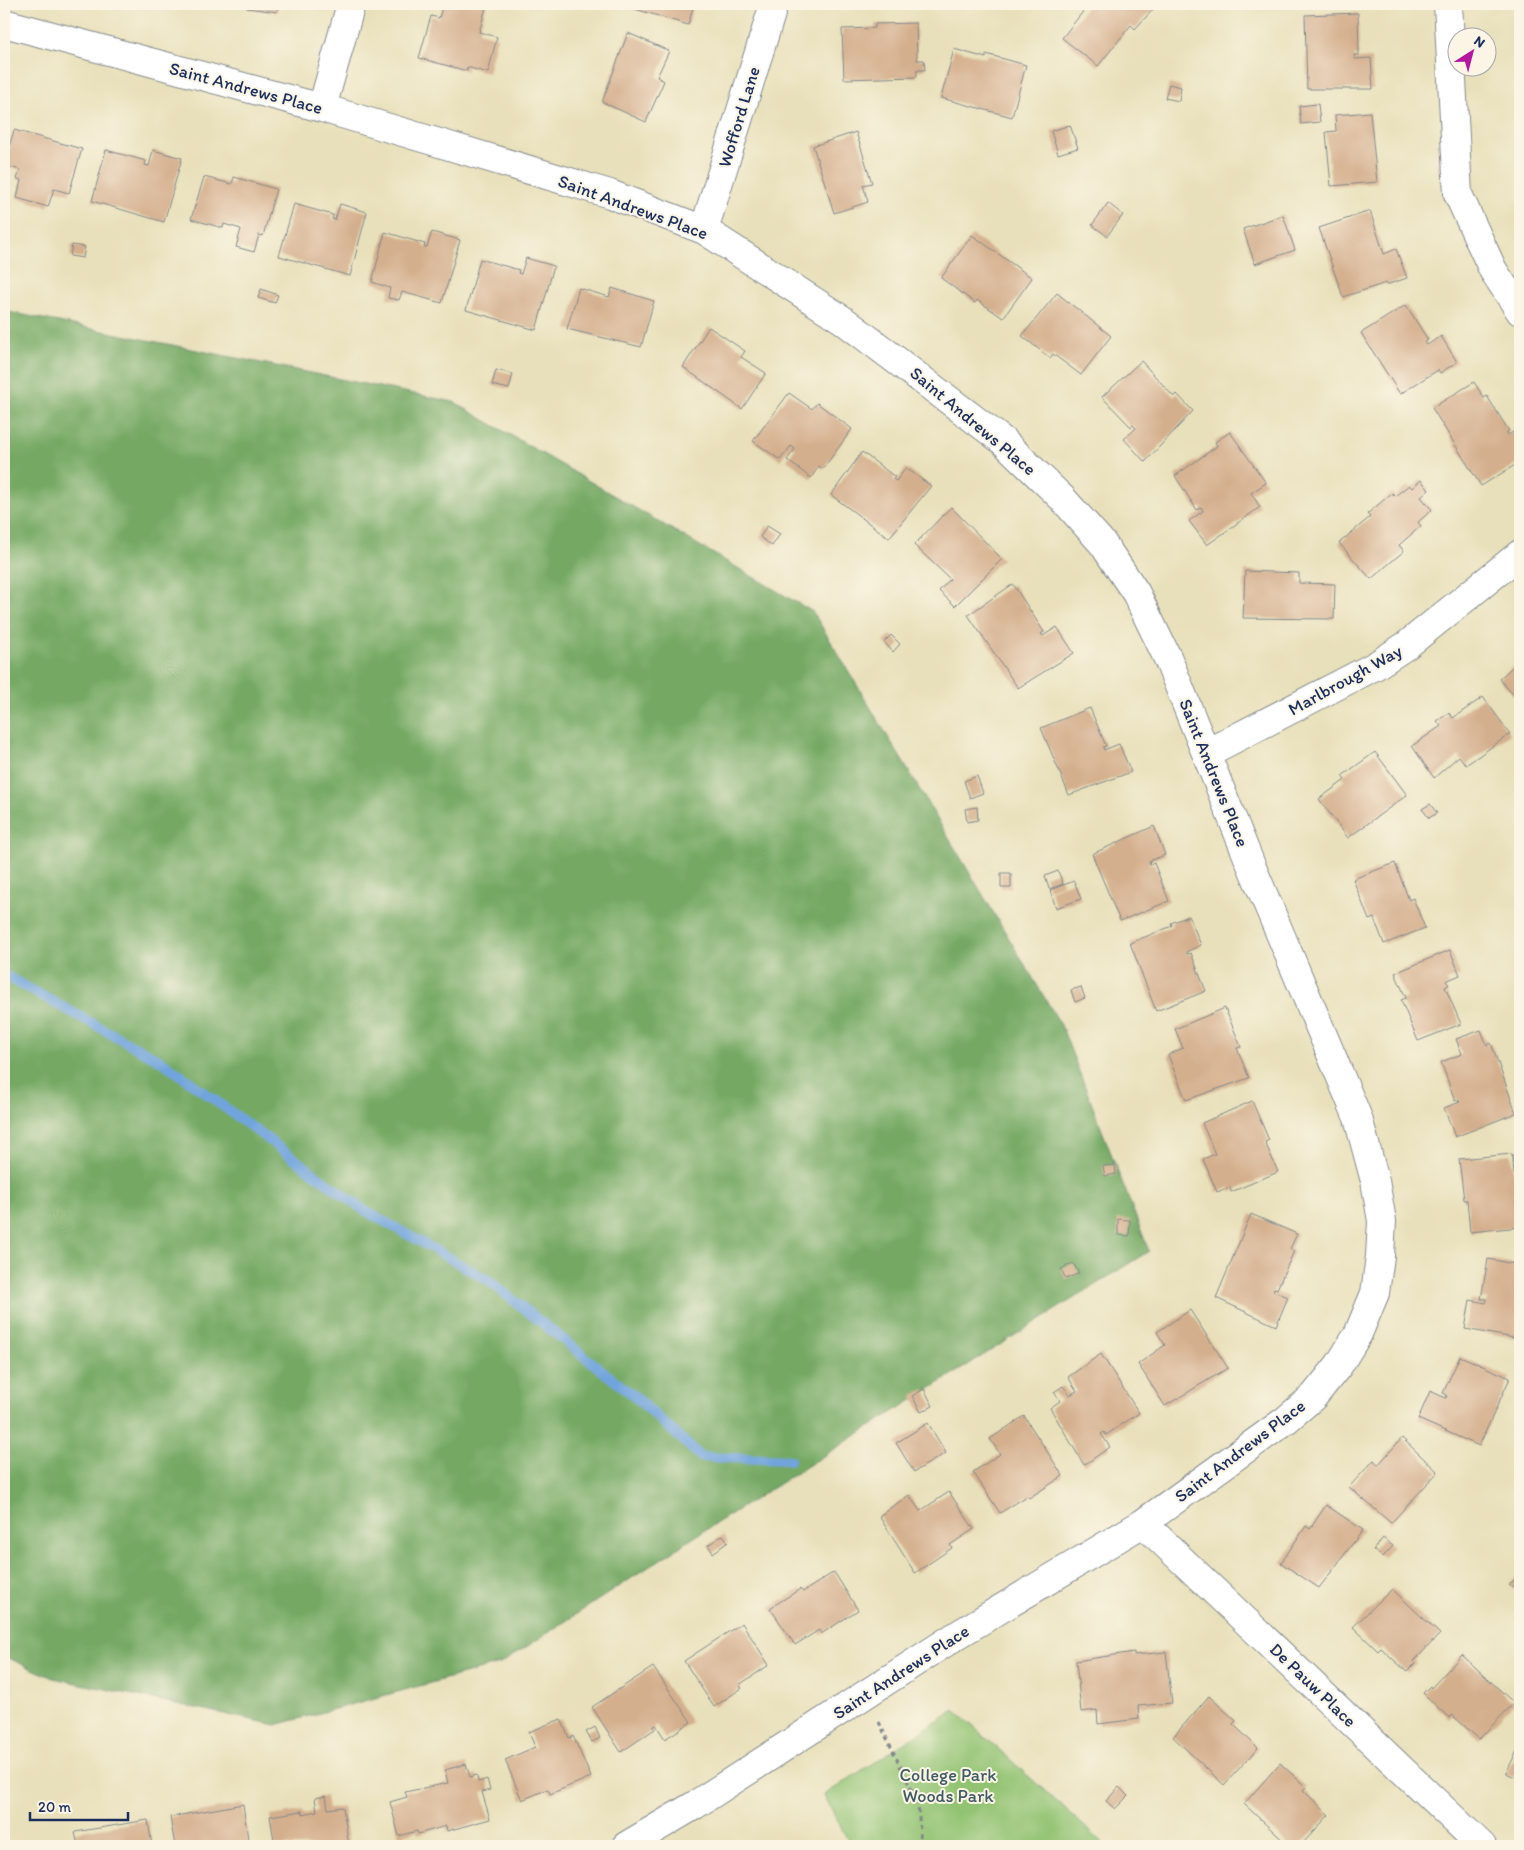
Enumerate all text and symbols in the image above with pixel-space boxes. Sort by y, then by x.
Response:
north arrow [1446,28,1496,78]
text: N [1471,32,1488,52]
street label: Saint Andrews Place [167,57,325,119]
street label: Wofford Lane [713,64,765,170]
street label: Saint Andrews Place [555,170,711,244]
street label: Saint Andrews Place [906,362,1040,480]
street label: Marlbrough Way [1284,639,1406,720]
street label: Saint Andrews Place [1174,696,1254,850]
street label: Saint Andrews Place [1170,1395,1310,1507]
street label: Saint Andrews Place [829,1620,973,1724]
street label: De Pauw Place [1265,1638,1361,1732]
park label: College Park Woods Park [900,1764,996,1807]
scale bar [30,1790,128,1822]
text: 20 m [38,1798,72,1816]

